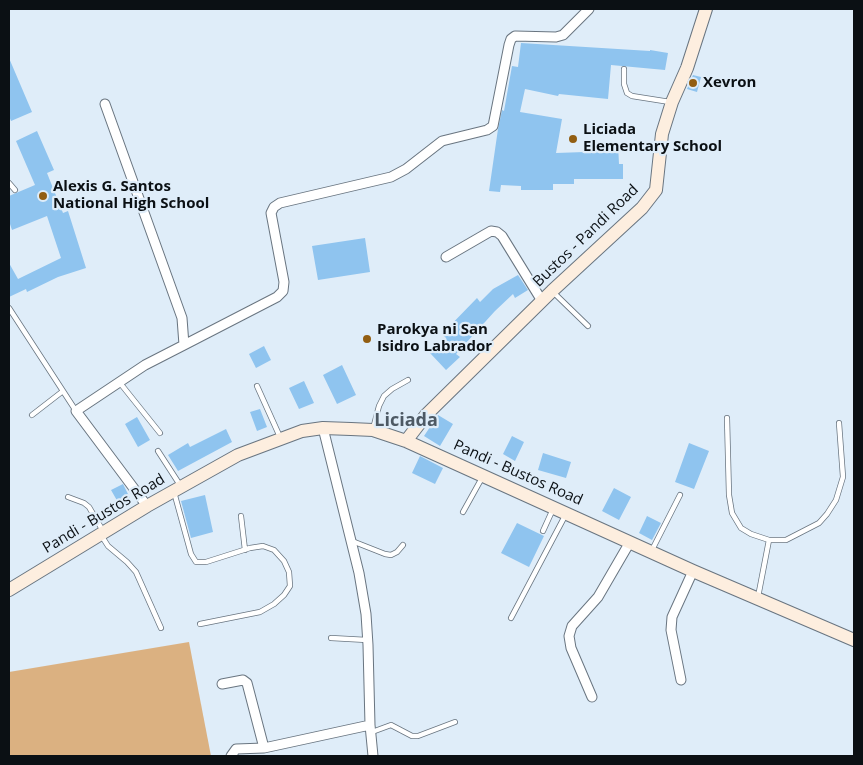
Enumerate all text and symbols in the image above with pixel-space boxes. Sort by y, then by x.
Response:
place label: Xevron [703,74,756,92]
marker: Xevron [687,77,699,89]
place label: Liciada Elementary School [583,121,722,156]
marker: Liciada Elementary School [567,133,579,145]
place label: Alexis G. Santos National High School [53,178,209,213]
street label: Bustos - Pandi Road [530,181,642,291]
marker: Alexis G. Santos National High School [37,190,49,202]
place label: Parokya ni San Isidro Labrador [377,321,492,356]
marker: Parokya ni San Isidro Labrador [361,333,373,345]
district label: Liciada [374,410,438,432]
street label: Pandi - Bustos Road [451,436,585,510]
street label: Pandi - Bustos Road [40,470,168,558]

